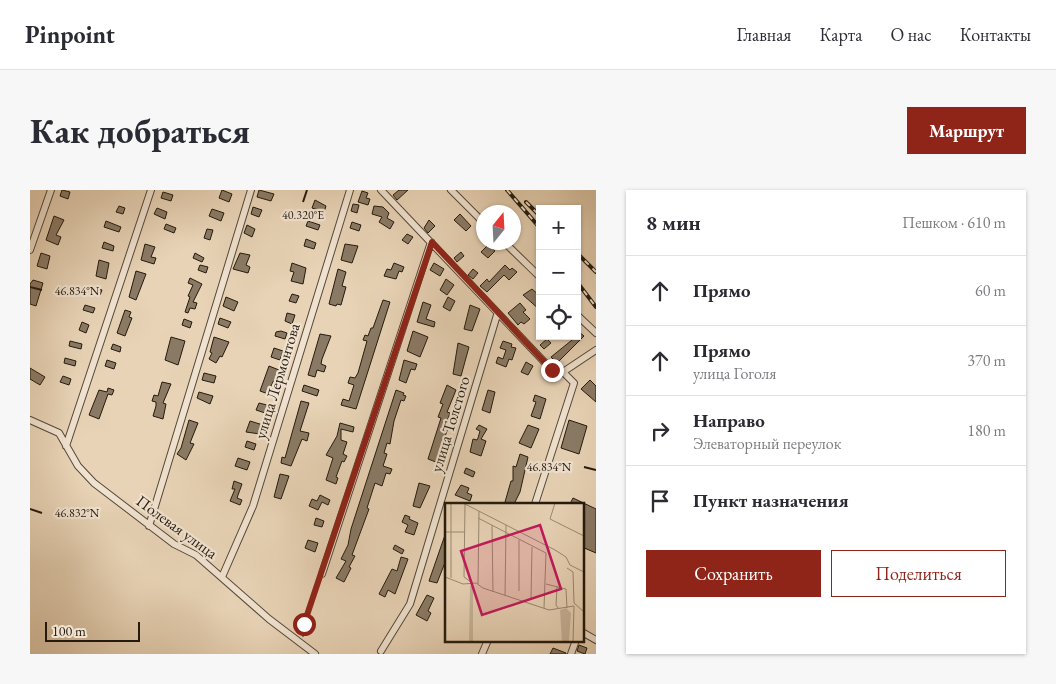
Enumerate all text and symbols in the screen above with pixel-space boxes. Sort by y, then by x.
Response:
text: Pinpoint [25,19,115,50]
text: Главная [737,23,791,46]
text: Карта [819,23,862,46]
text: О нас [890,23,932,46]
text: Контакты [960,23,1031,46]
button: Маршрут [907,107,1026,154]
text: Как добраться [30,108,250,153]
north arrow [476,205,521,250]
map controls [536,205,581,340]
button: + [536,205,581,250]
text: 40.320°E [282,207,324,223]
text: 8 мин [646,209,701,236]
text: Пешком · 610 m [902,212,1006,233]
button: − [536,250,581,295]
icon: ahead [646,277,674,305]
text: Прямо [693,278,751,303]
text: 60 m [975,280,1006,301]
text: 46.834°N [55,283,100,299]
button: locate [536,295,581,340]
street label: улица Лермонтова [249,320,305,442]
text: Прямо [693,338,751,363]
icon: ahead [646,347,674,375]
text: 370 m [967,350,1006,371]
route end [541,359,564,382]
text: улица Гоголя [693,363,776,384]
street label: улица Толстого [425,373,475,475]
text: Направо [693,408,765,433]
icon: right [646,417,674,445]
text: 180 m [967,420,1006,441]
text: Элеваторный переулок [693,433,841,454]
text: 46.834°N [527,459,572,475]
icon: arrive [646,487,674,515]
text: Пункт назначения [693,488,849,513]
street label: Полевая улица [132,490,222,564]
inset map [445,503,584,642]
text: 46.832°N [55,505,100,521]
button: Сохранить [646,550,821,597]
button: Поделиться [831,550,1006,597]
route start [293,613,316,636]
scale bar [45,619,140,642]
text: 100 m [52,622,86,640]

